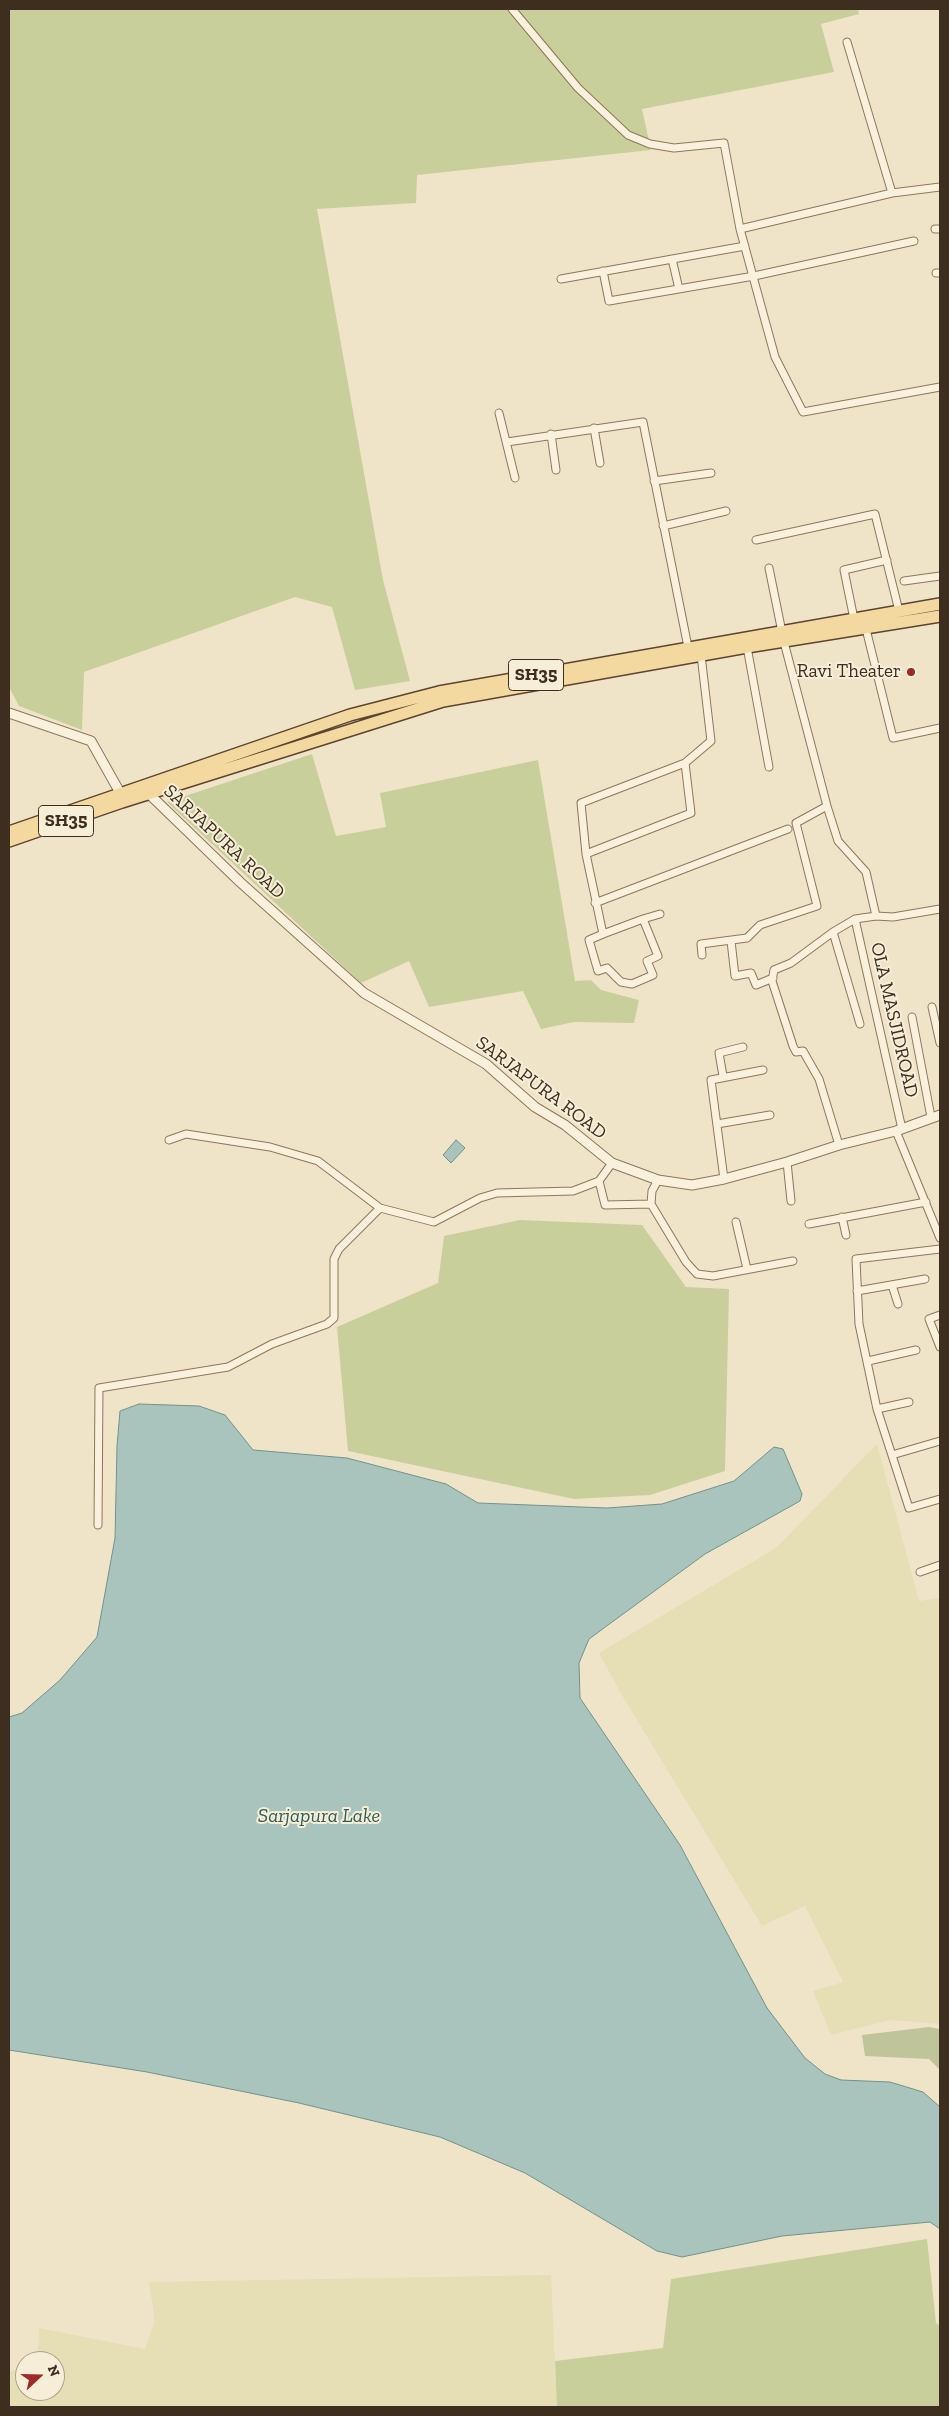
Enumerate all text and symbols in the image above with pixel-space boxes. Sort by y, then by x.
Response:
road number: SH35 [508,660,564,690]
place label: Ravi Theater [797,661,901,683]
marker: Ravi Theater [905,666,917,678]
street label: SARJAPURA ROAD [159,780,289,904]
road number: SH35 [38,806,94,836]
street label: OLA MASJIDROAD [865,940,923,1100]
street label: SARJAPURA ROAD [471,1031,611,1145]
water label: Sarjapura Lake [258,1804,380,1828]
north arrow [15,2351,65,2401]
text: N [44,2363,63,2379]

